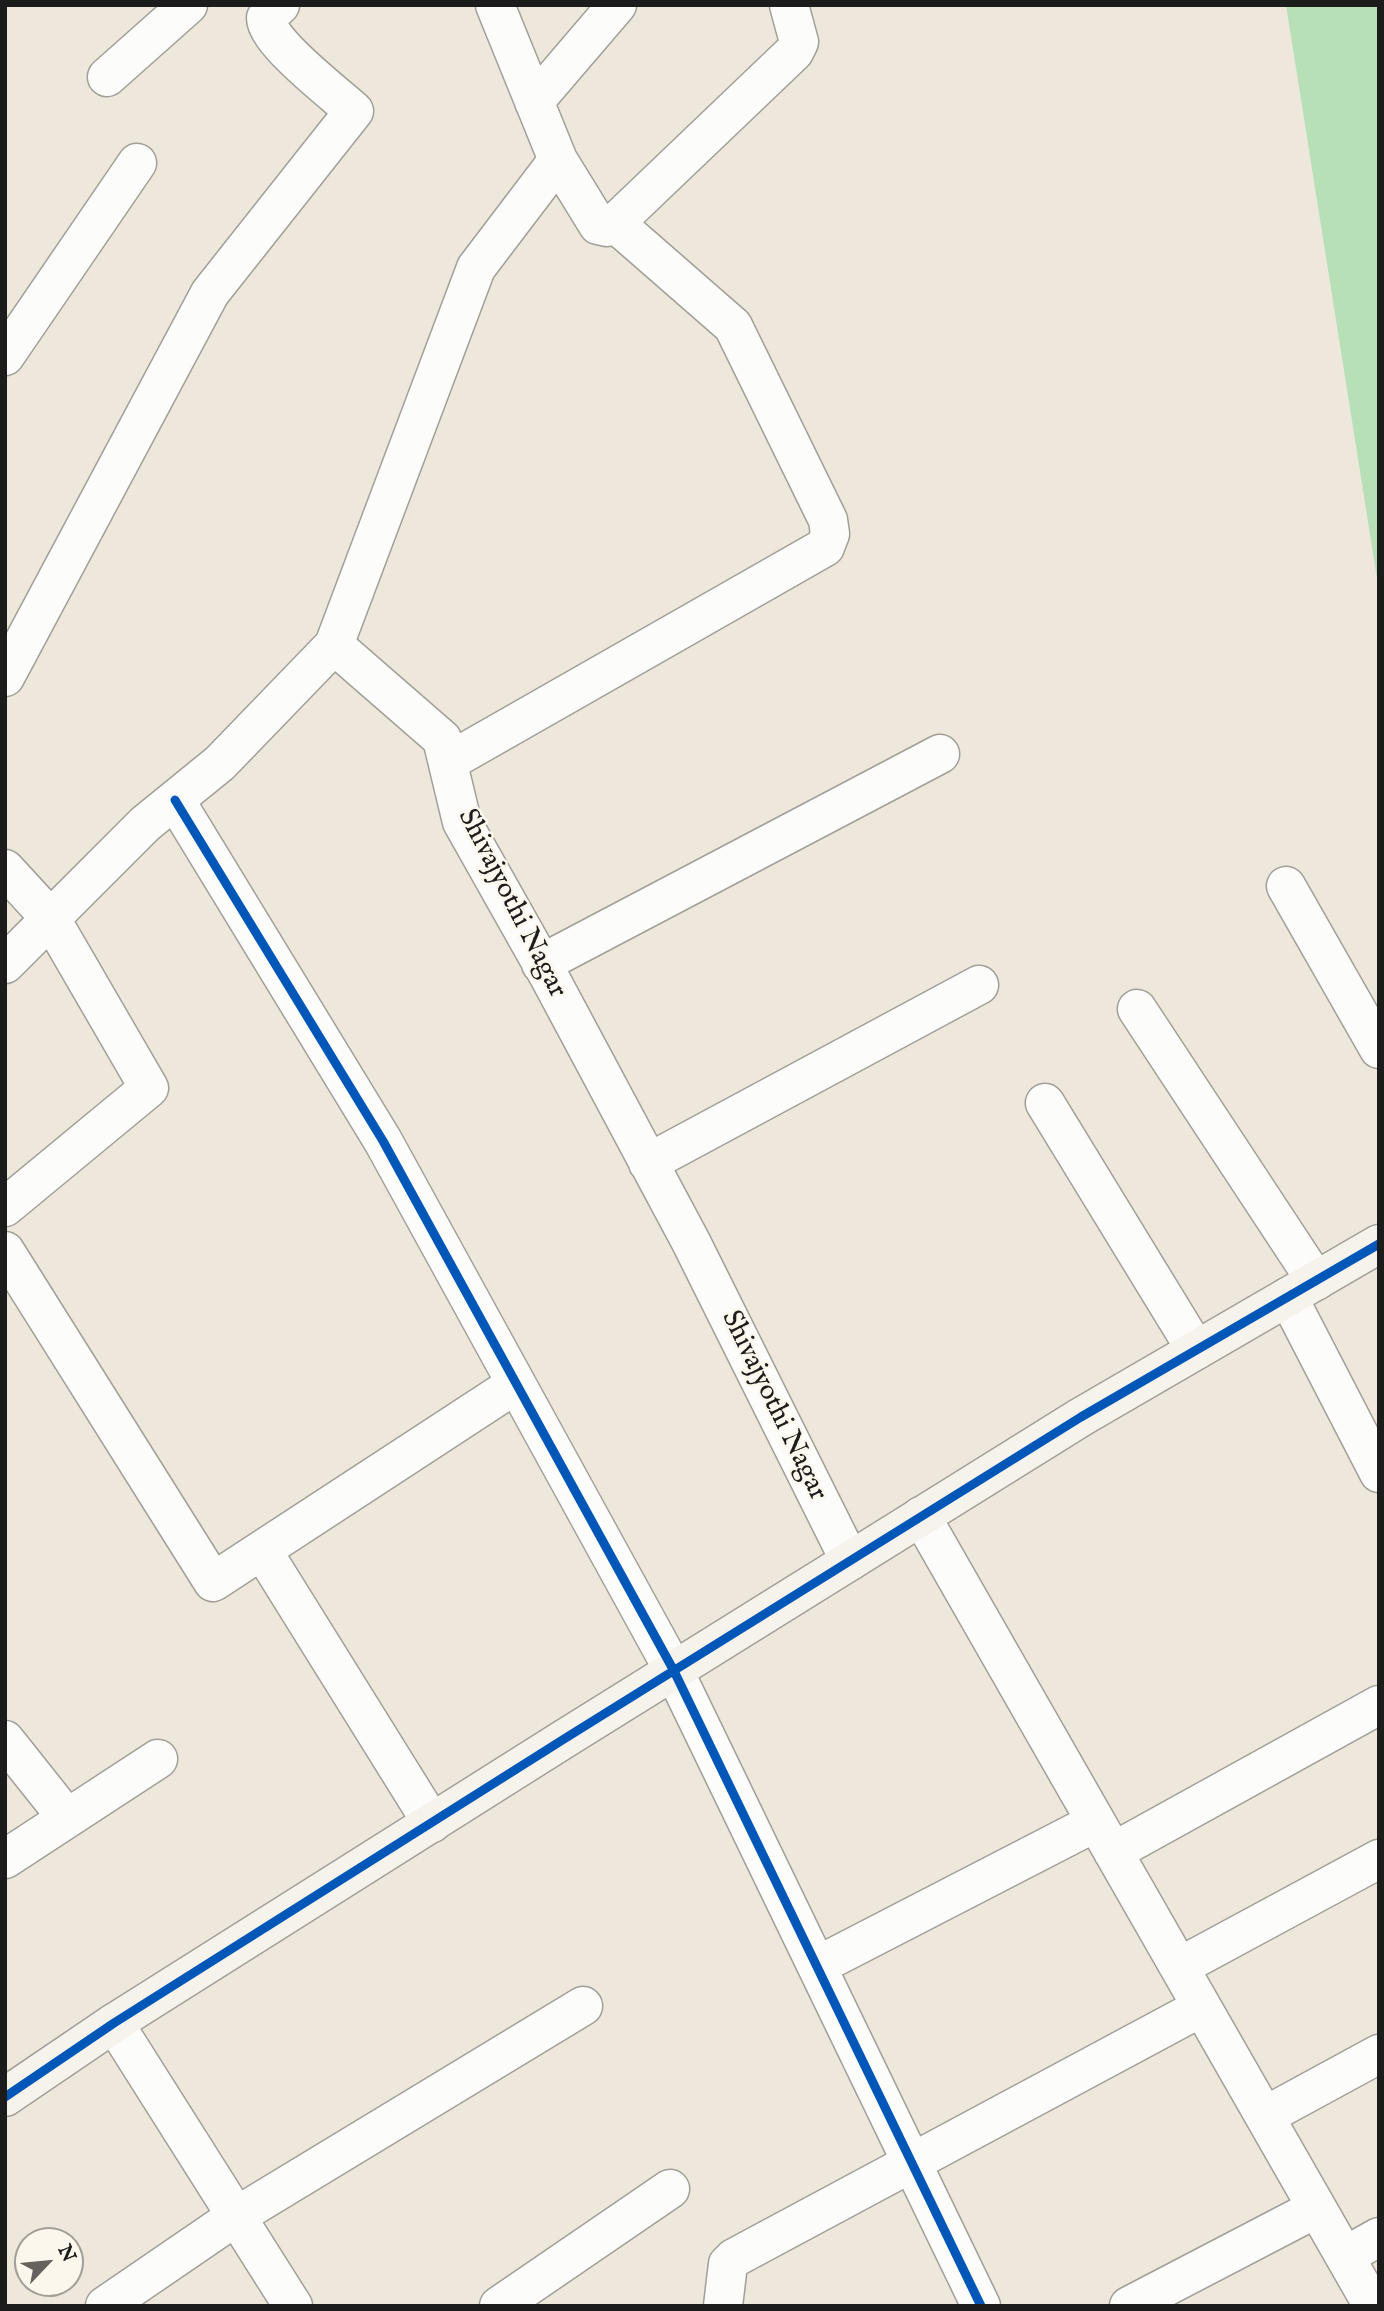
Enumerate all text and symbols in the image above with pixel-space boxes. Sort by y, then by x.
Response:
street label: Shivajyothi Nagar [449,804,573,1004]
street label: Shivajyothi Nagar [712,1306,834,1506]
north arrow [14,2227,84,2297]
text: N [52,2241,80,2266]

